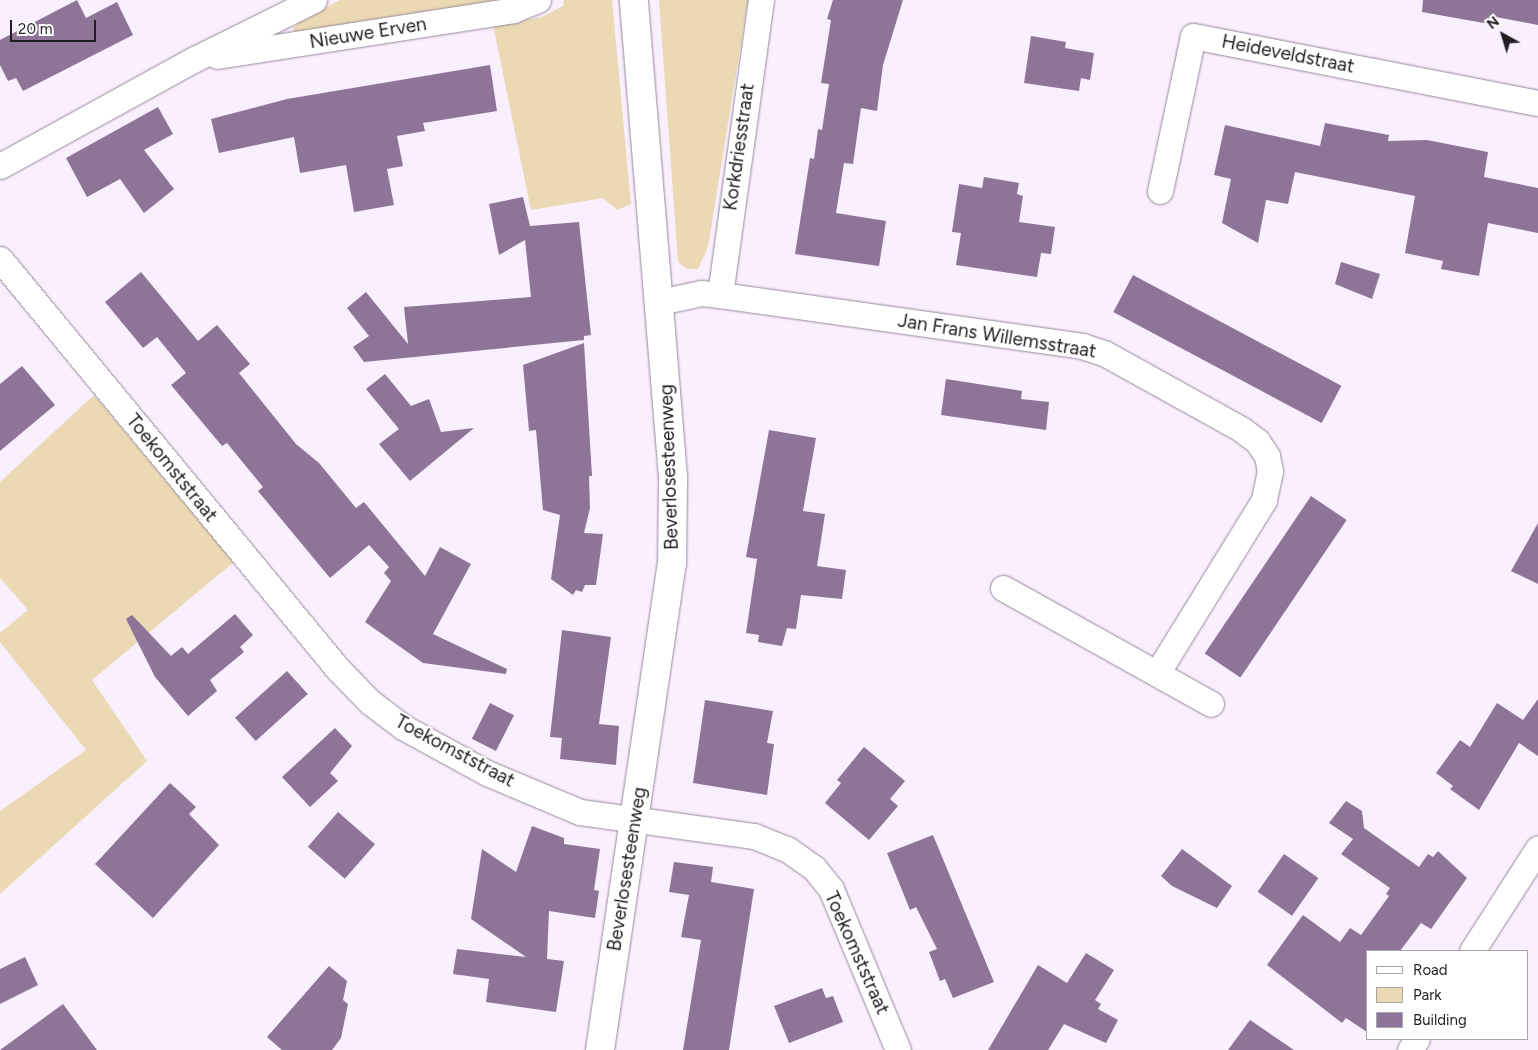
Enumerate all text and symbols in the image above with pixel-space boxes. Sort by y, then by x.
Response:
scale bar [12,10,99,42]
north arrow [1478,10,1528,60]
street label: Nieuwe Erven [308,13,428,53]
text: N [1484,13,1503,33]
text: 20 m [18,20,52,38]
street label: Heideveldstraat [1220,30,1356,78]
street label: Korkdriesstraat [719,82,759,212]
street label: Jan Frans Willemsstraat [896,309,1098,363]
street label: Beverlosesteenweg [655,384,683,550]
street label: Toekomststraat [122,410,222,526]
street label: Toekomststraat [391,710,519,792]
street label: Beverlosesteenweg [603,785,651,953]
street label: Toekomststraat [820,888,894,1018]
legend [1366,950,1528,1040]
text: Road [1413,961,1448,979]
text: Park [1413,986,1442,1004]
text: Building [1413,1011,1467,1029]

